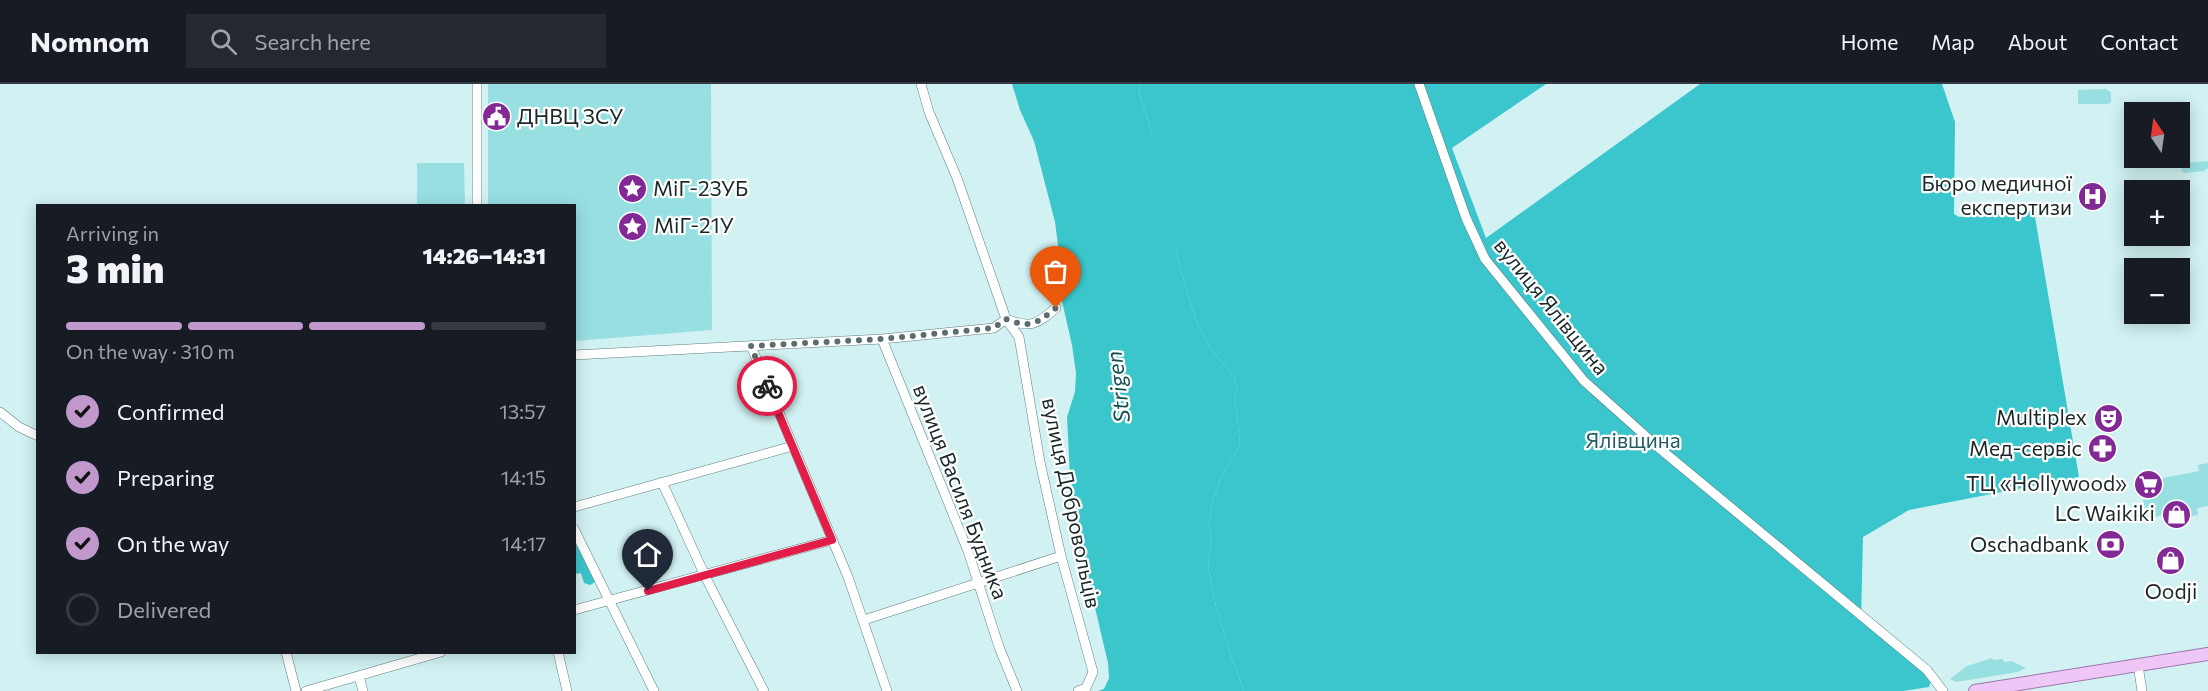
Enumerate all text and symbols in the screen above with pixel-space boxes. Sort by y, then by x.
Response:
search box [186,14,606,68]
text: Nomnom [30,24,150,58]
icon: search [207,25,240,58]
text: Search here [255,28,371,55]
text: Home [1841,29,1898,54]
text: Map [1931,29,1975,54]
text: About [2008,29,2067,54]
text: Contact [2100,29,2178,54]
public building icon: ДНВЦ ЗСУ [480,101,512,133]
north arrow [2124,102,2190,168]
map controls [2124,102,2190,324]
place label: ДНВЦ ЗСУ [517,103,623,128]
place label: Бюро медичної експертизи [1921,170,2073,219]
place icon: МіГ-23УБ [616,173,648,205]
place label: МіГ-23УБ [653,175,748,200]
hospital icon: Бюро медичної експертизи [2077,180,2109,212]
button: + [2124,180,2190,246]
place icon: МіГ-21У [617,210,649,242]
place label: МіГ-21У [654,212,734,237]
text: Arriving in [66,221,159,245]
street label: вулиця Ялівщина [1490,233,1615,379]
text: 14:26–14:31 [423,242,546,269]
text: 3 min [66,243,164,291]
pin [1030,246,1081,308]
icon: bag [1039,255,1072,288]
button: − [2124,258,2190,324]
text: On the way · 310 m [66,339,235,363]
water label: Strigen [1100,350,1135,424]
courier [737,356,797,416]
icon: bike [751,370,784,403]
street label: вулиця Василя Будника [909,381,1014,602]
icon: check [66,395,99,428]
street label: вулиця Добровольців [1038,395,1107,610]
text: Confirmed [117,398,224,425]
text: 13:57 [499,399,546,423]
theatre icon: Multiplex [2092,402,2124,434]
place label: Multiplex [1996,404,2087,429]
park label: Ялівщина [1585,427,1681,452]
pharmacy icon: Мед-сервіс [2087,433,2119,465]
place label: Мед-сервіс [1969,435,2082,460]
icon: check [66,461,99,494]
text: Preparing [117,464,214,491]
text: 14:15 [501,465,546,489]
supermarket icon: ТЦ «Hollywood» [2132,468,2164,500]
place label: ТЦ «Hollywood» [1966,470,2127,495]
shop icon: LC Waikiki [2160,498,2192,530]
place label: LC Waikiki [2055,500,2155,525]
icon: check [66,527,99,560]
pin [622,529,673,591]
bank icon: Oschadbank [2094,529,2126,561]
text: On the way [117,530,229,557]
text: 14:17 [502,531,546,555]
place label: Oschadbank [1970,531,2089,556]
icon: home [631,538,664,571]
shop icon: Oodji [2155,545,2187,577]
place label: Oodji [2145,578,2197,603]
text: Delivered [117,596,211,623]

